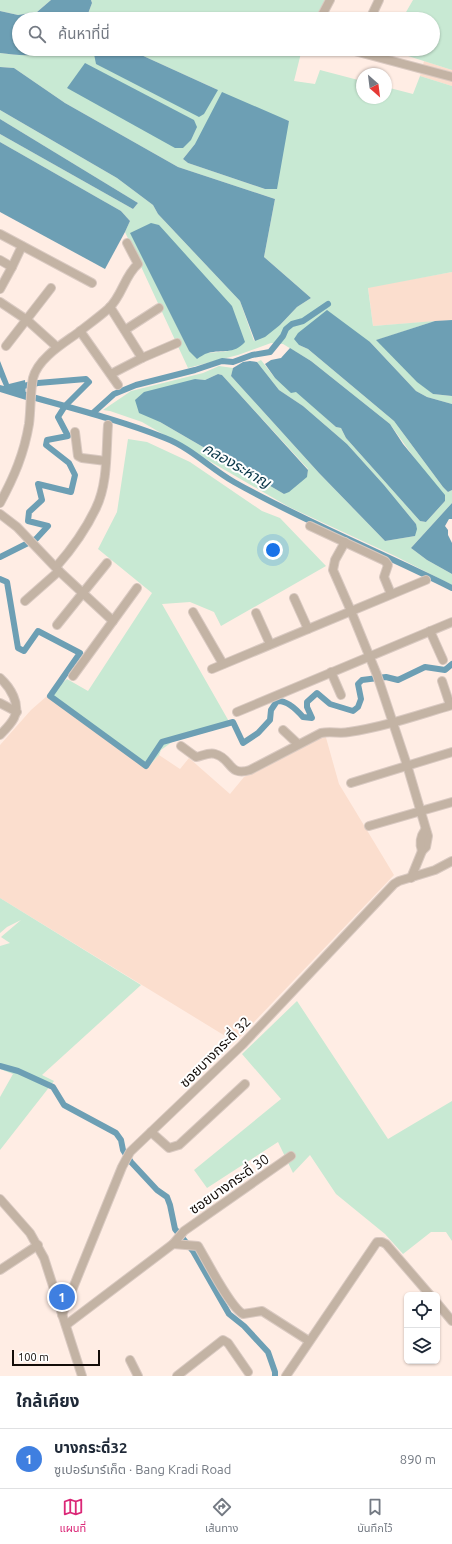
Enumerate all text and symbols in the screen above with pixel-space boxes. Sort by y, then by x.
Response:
search box [12,12,440,56]
icon: search [26,23,48,45]
text: ค้นหาที่นี่ [58,25,110,42]
north arrow [356,68,392,104]
water label: คลองระหาญ [200,439,275,492]
your location [263,540,283,560]
street label: ซอยบางกระดี่ 32 [175,1012,254,1091]
street label: ซอยบางกระดี่ 30 [185,1149,272,1217]
pin: 1 [49,1282,75,1312]
map controls [404,1292,440,1364]
button: locate [404,1292,440,1328]
button: layers [404,1328,440,1364]
scale bar [12,1348,100,1367]
text: 100 m [18,1351,49,1363]
text: ใกล้เคียง [16,1391,79,1410]
text: บางกระดี่32 [54,1439,128,1456]
text: 1 [25,1452,33,1466]
text: 890 m [400,1452,436,1466]
text: ซูเปอร์มาร์เก็ต · Bang Kradi Road [54,1462,231,1476]
tab: แผนที่ [59,1496,86,1537]
tab: เส้นทาง [205,1496,238,1537]
tab: บันทึกไว้ [357,1496,393,1537]

